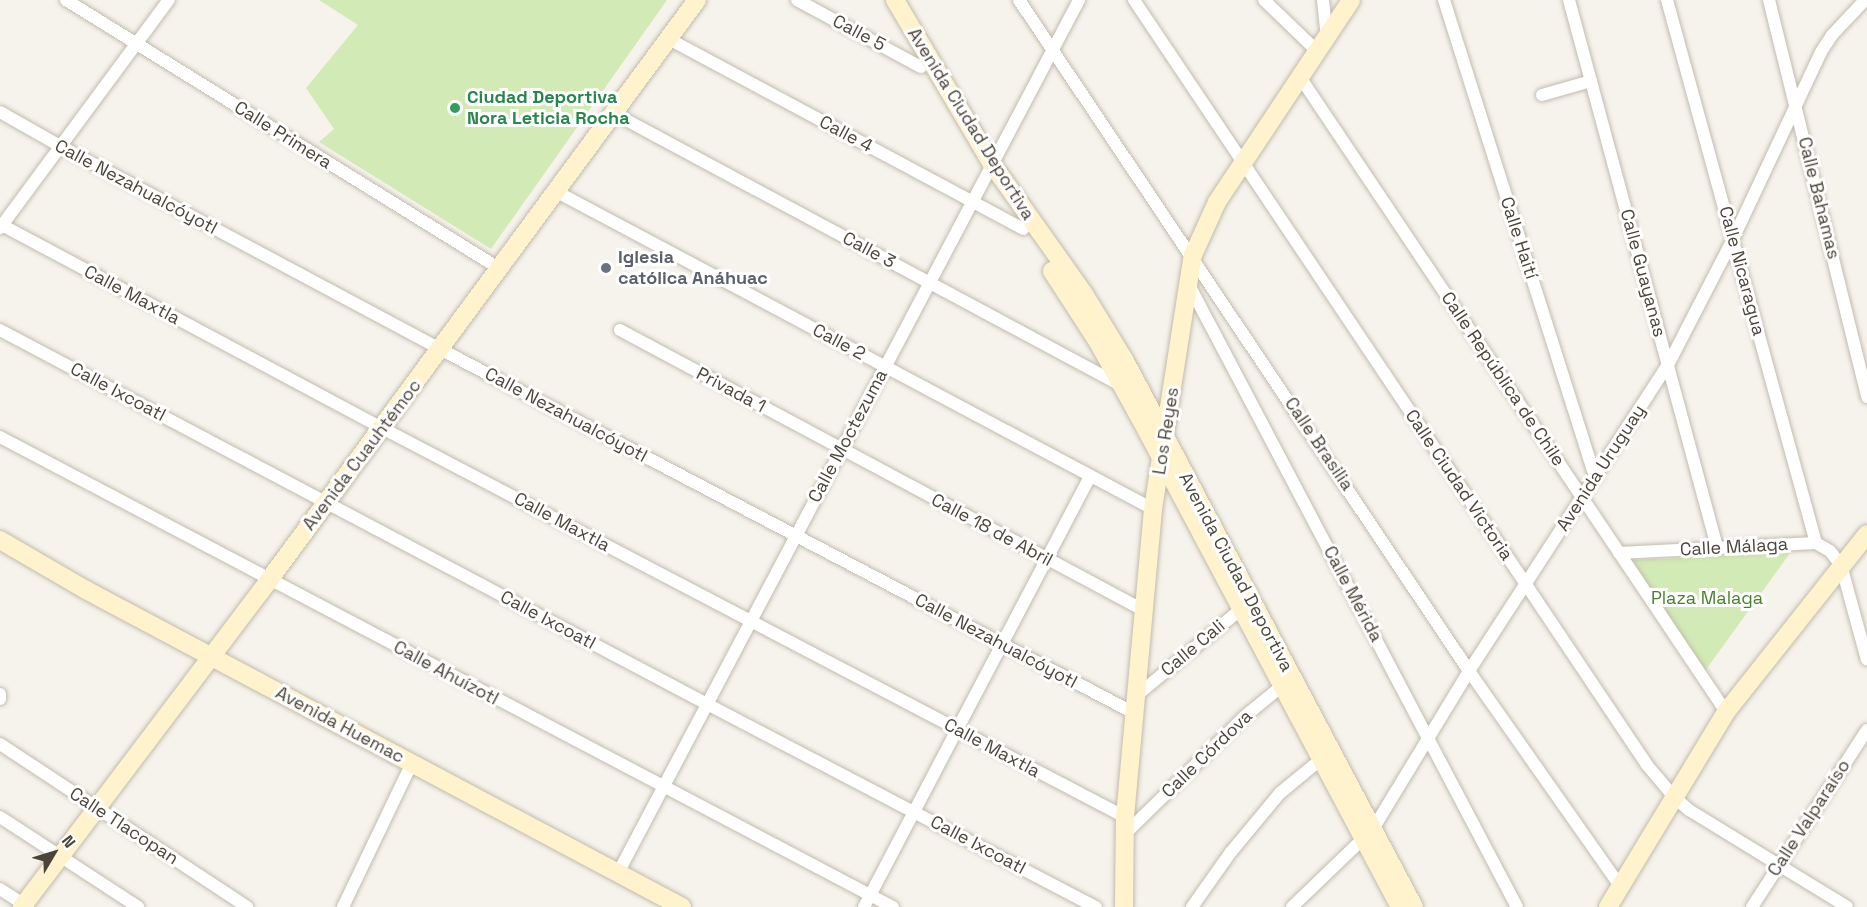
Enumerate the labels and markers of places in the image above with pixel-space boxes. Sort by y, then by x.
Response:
place label: Ciudad Deportiva Nora Leticia Rocha [467,87,630,130]
marker: Ciudad Deportiva Nora Leticia Rocha [448,101,462,115]
place label: Iglesia católica Anáhuac [618,247,768,290]
marker: Iglesia católica Anáhuac [599,261,613,275]

